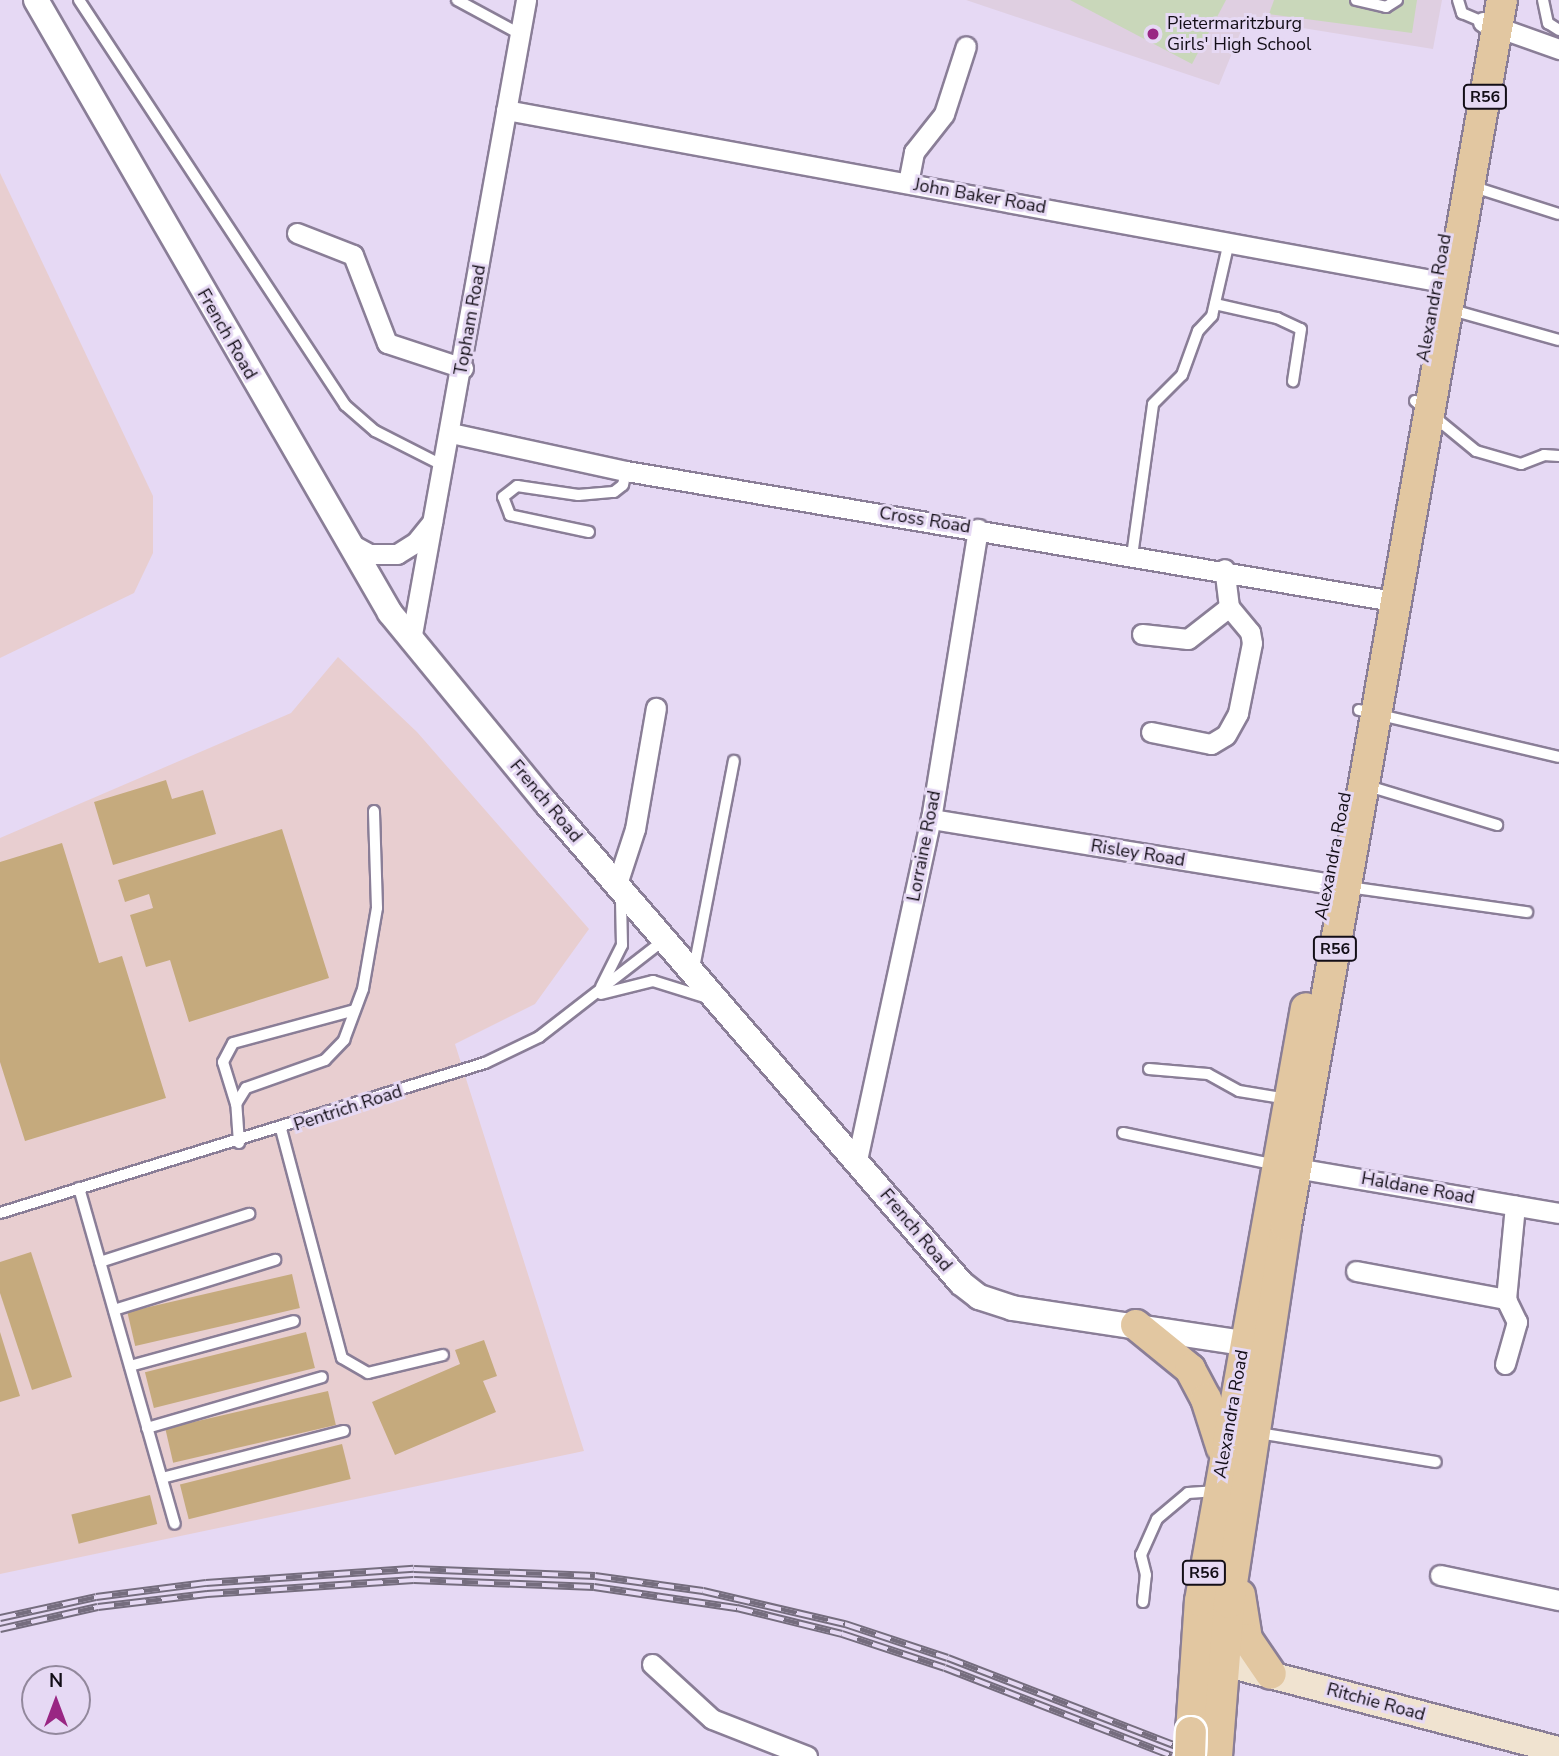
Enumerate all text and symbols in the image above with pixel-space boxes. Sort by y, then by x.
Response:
place label: Pietermaritzburg Girls' High School [1167,13,1311,56]
marker: Pietermaritzburg Girls' High School [1145,26,1161,42]
road number: R56 [1462,85,1508,110]
street label: John Baker Road [912,174,1048,218]
street label: Alexandra Road [1412,232,1456,364]
street label: Topham Road [450,263,490,377]
street label: French Road [192,285,262,383]
street label: Cross Road [878,502,972,538]
street label: French Road [505,755,587,847]
street label: Lorraine Road [903,789,945,903]
street label: Alexandra Road [1310,790,1356,922]
street label: Risley Road [1089,835,1187,871]
road number: R56 [1312,937,1358,962]
street label: Pentrich Road [291,1080,405,1136]
street label: Haldane Road [1360,1167,1476,1209]
street label: French Road [875,1184,957,1276]
street label: Alexandra Road [1209,1348,1253,1480]
road number: R56 [1181,1560,1227,1586]
north arrow [21,1665,91,1735]
text: N [49,1668,63,1694]
street label: Ritchie Road [1324,1678,1428,1726]

